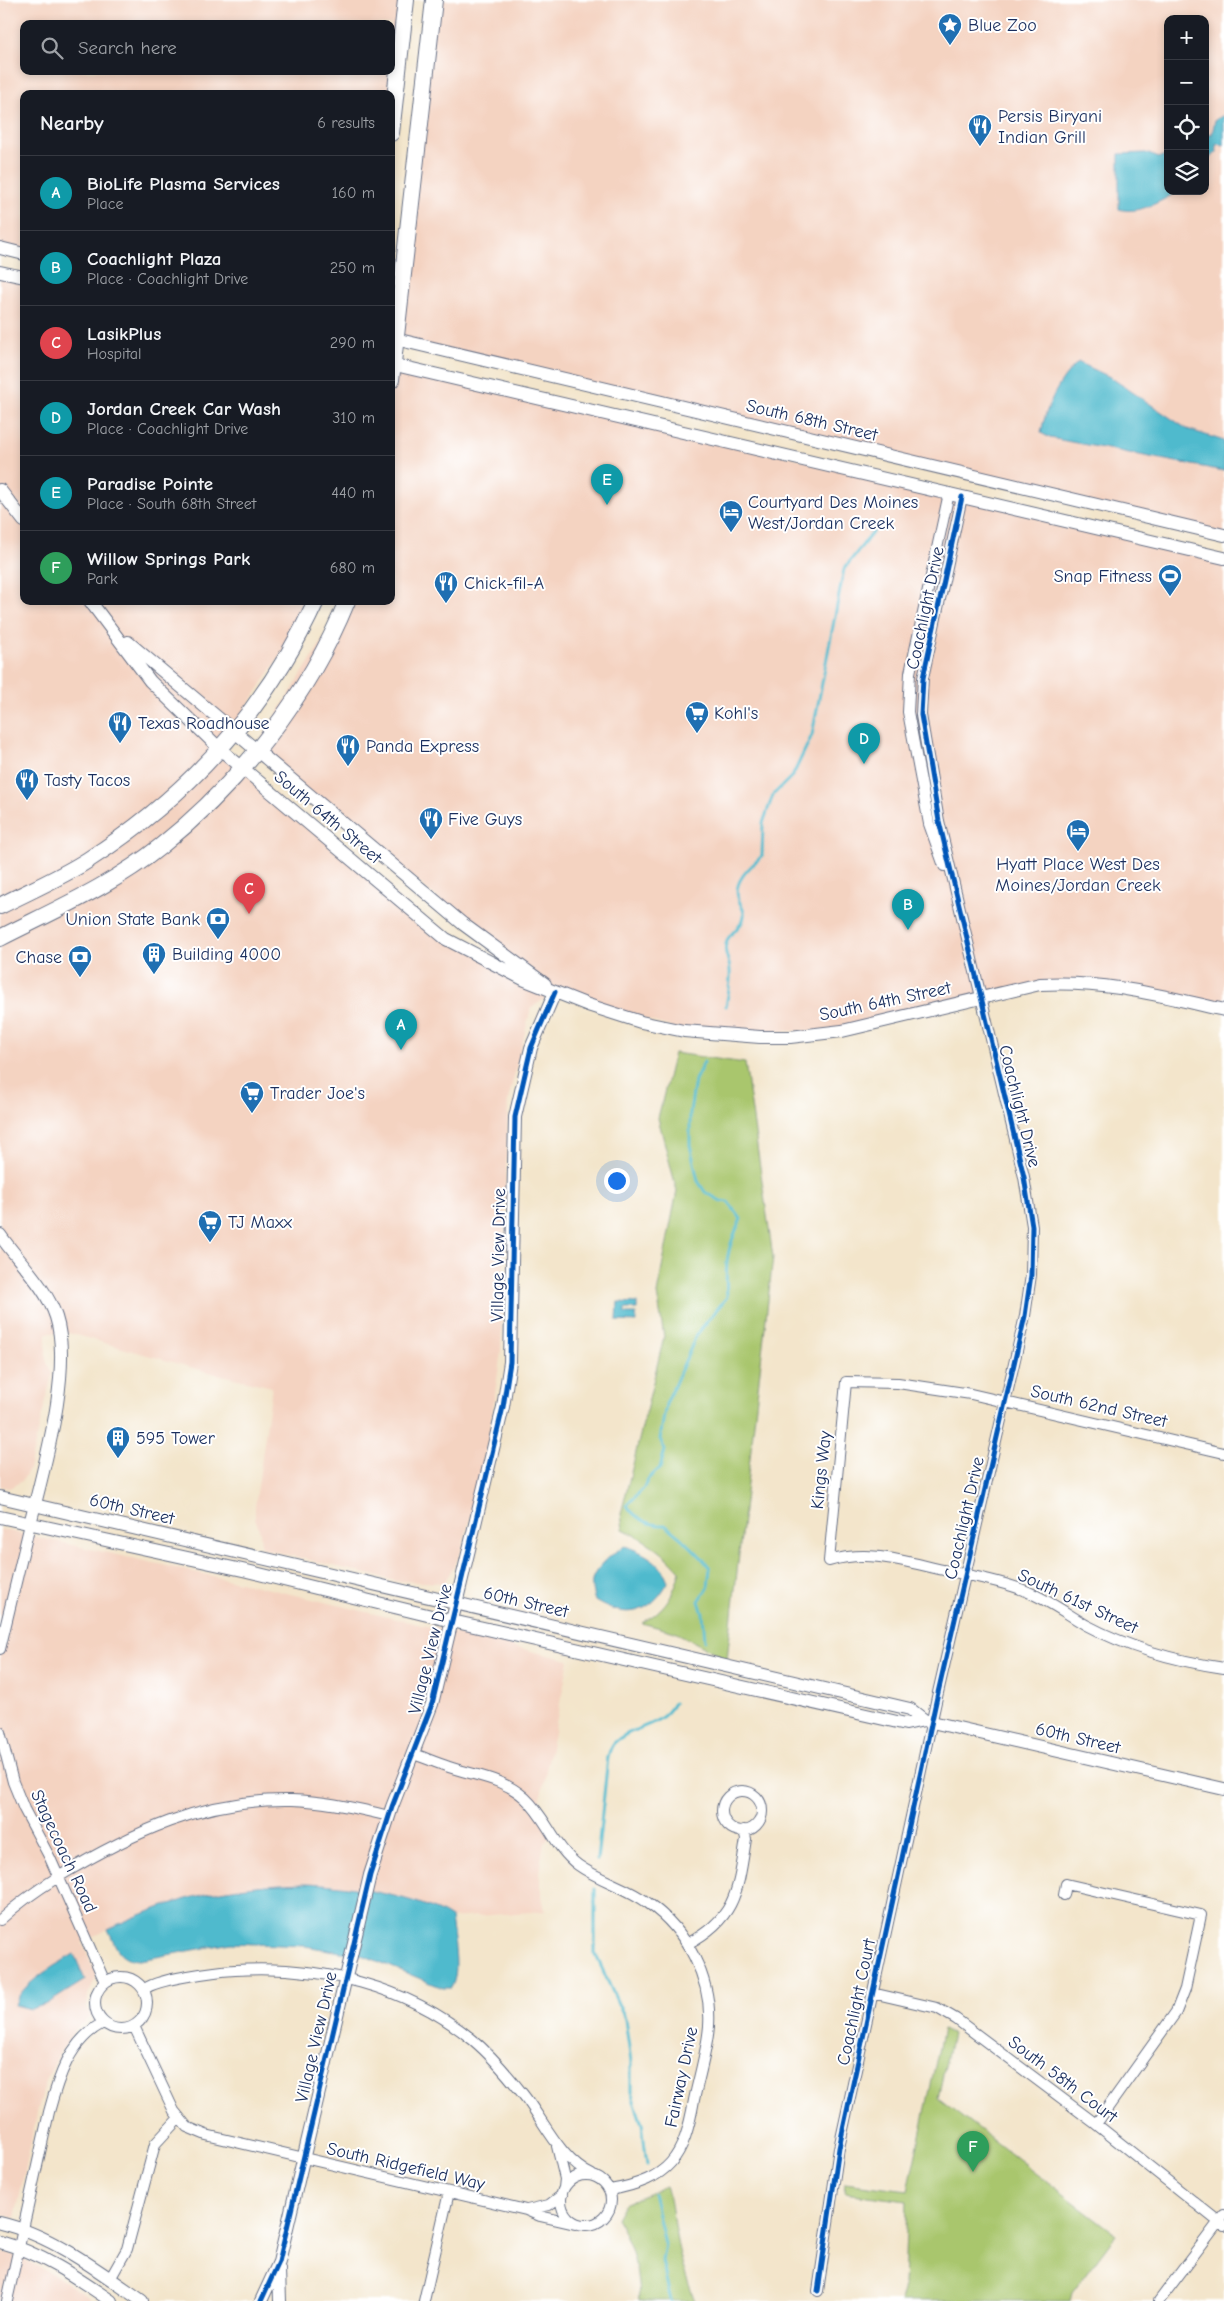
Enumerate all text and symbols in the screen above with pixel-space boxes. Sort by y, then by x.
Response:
place icon: Blue Zoo [937,12,963,46]
place label: Blue Zoo [968,15,1037,36]
map controls [1164,15,1209,195]
button: + [1164,15,1209,60]
search box [20,20,395,75]
icon: search [38,34,66,62]
text: Search here [78,37,177,59]
button: − [1164,60,1209,105]
button: locate [1164,105,1209,150]
place label: Persis Biryani Indian Grill [998,106,1102,148]
text: Nearby [40,111,104,135]
restaurant icon: Persis Biryani Indian Grill [967,113,993,147]
text: 6 results [317,114,375,132]
button: layers [1164,150,1209,195]
text: BioLife Plasma Services [87,173,280,195]
text: A [52,184,60,202]
text: 160 m [332,184,375,202]
text: Place [87,195,123,213]
text: Coachlight Plaza [87,248,222,270]
text: B [51,259,61,277]
text: 250 m [330,259,375,277]
text: Place · Coachlight Drive [87,270,248,288]
text: LasikPlus [87,323,161,345]
text: C [51,334,61,352]
text: 290 m [330,334,375,352]
text: Hospital [87,345,142,363]
street label: South 68th Street [744,395,881,446]
text: Jordan Creek Car Wash [87,398,281,420]
text: D [51,409,61,427]
text: 310 m [332,409,375,427]
text: Place · Coachlight Drive [87,420,248,438]
pin: E [591,464,623,505]
text: Paradise Pointe [87,473,213,495]
text: E [51,484,61,502]
text: 440 m [331,484,375,502]
place label: Courtyard Des Moines West/Jordan Creek [748,492,918,534]
text: Place · South 68th Street [87,495,256,513]
hotel icon: Courtyard Des Moines West/Jordan Creek [718,499,744,533]
street label: Coachlight Drive [902,545,949,672]
text: Willow Springs Park [87,548,250,570]
text: F [51,559,61,577]
text: 680 m [330,559,375,577]
sports icon: Snap Fitness [1157,563,1183,597]
place label: Snap Fitness [1054,566,1152,587]
text: Park [87,570,118,588]
restaurant icon: Chick-fil-A [433,570,459,604]
place label: Chick-fil-A [464,573,544,594]
supermarket icon: Kohl's [684,700,710,734]
place label: Kohl's [714,703,758,724]
restaurant icon: Texas Roadhouse [107,710,133,744]
place label: Texas Roadhouse [138,713,270,734]
pin: D [848,723,880,764]
restaurant icon: Panda Express [335,733,361,767]
place label: Panda Express [366,736,479,757]
street label: South 64th Street [270,766,386,869]
restaurant icon: Tasty Tacos [14,767,40,801]
place label: Tasty Tacos [44,770,130,791]
restaurant icon: Five Guys [418,806,444,840]
place label: Five Guys [448,809,522,830]
hotel icon: Hyatt Place West Des Moines/Jordan Creek [1065,818,1091,852]
place label: Hyatt Place West Des Moines/Jordan Creek [995,854,1161,896]
pin: C [233,873,265,914]
pin: B [892,889,924,930]
bank icon: Union State Bank [205,906,231,940]
place label: Union State Bank [65,909,200,930]
building icon: Building 4000 [141,941,167,975]
bank icon: Chase [67,944,93,978]
place label: Building 4000 [172,944,281,965]
place label: Chase [16,947,62,968]
street label: South 64th Street [817,977,954,1026]
pin: A [385,1009,417,1050]
street label: Coachlight Drive [994,1043,1045,1169]
supermarket icon: Trader Joe's [239,1080,265,1114]
place label: Trader Joe's [270,1083,365,1104]
your location [604,1168,630,1194]
street label: Village View Drive [487,1188,510,1322]
supermarket icon: TJ Maxx [197,1209,223,1243]
place label: TJ Maxx [228,1212,292,1233]
street label: South 62nd Street [1029,1381,1170,1433]
building icon: 595 Tower [105,1425,131,1459]
place label: 595 Tower [136,1428,216,1449]
street label: Kings Way [807,1429,836,1510]
street label: Coachlight Drive [940,1455,989,1582]
street label: 60th Street [87,1490,177,1530]
street label: South 61st Street [1014,1564,1142,1639]
street label: Village View Drive [404,1582,457,1717]
street label: 60th Street [481,1583,571,1623]
street label: 60th Street [1033,1719,1123,1759]
street label: Stagecoach Road [26,1786,101,1916]
street label: Coachlight Court [833,1936,880,2067]
street label: Village View Drive [291,1970,342,2105]
street label: Fairway Drive [661,2025,702,2129]
street label: South 58th Court [1004,2031,1122,2128]
pin: F [957,2131,989,2172]
street label: South Ridgefield Way [325,2138,488,2195]

